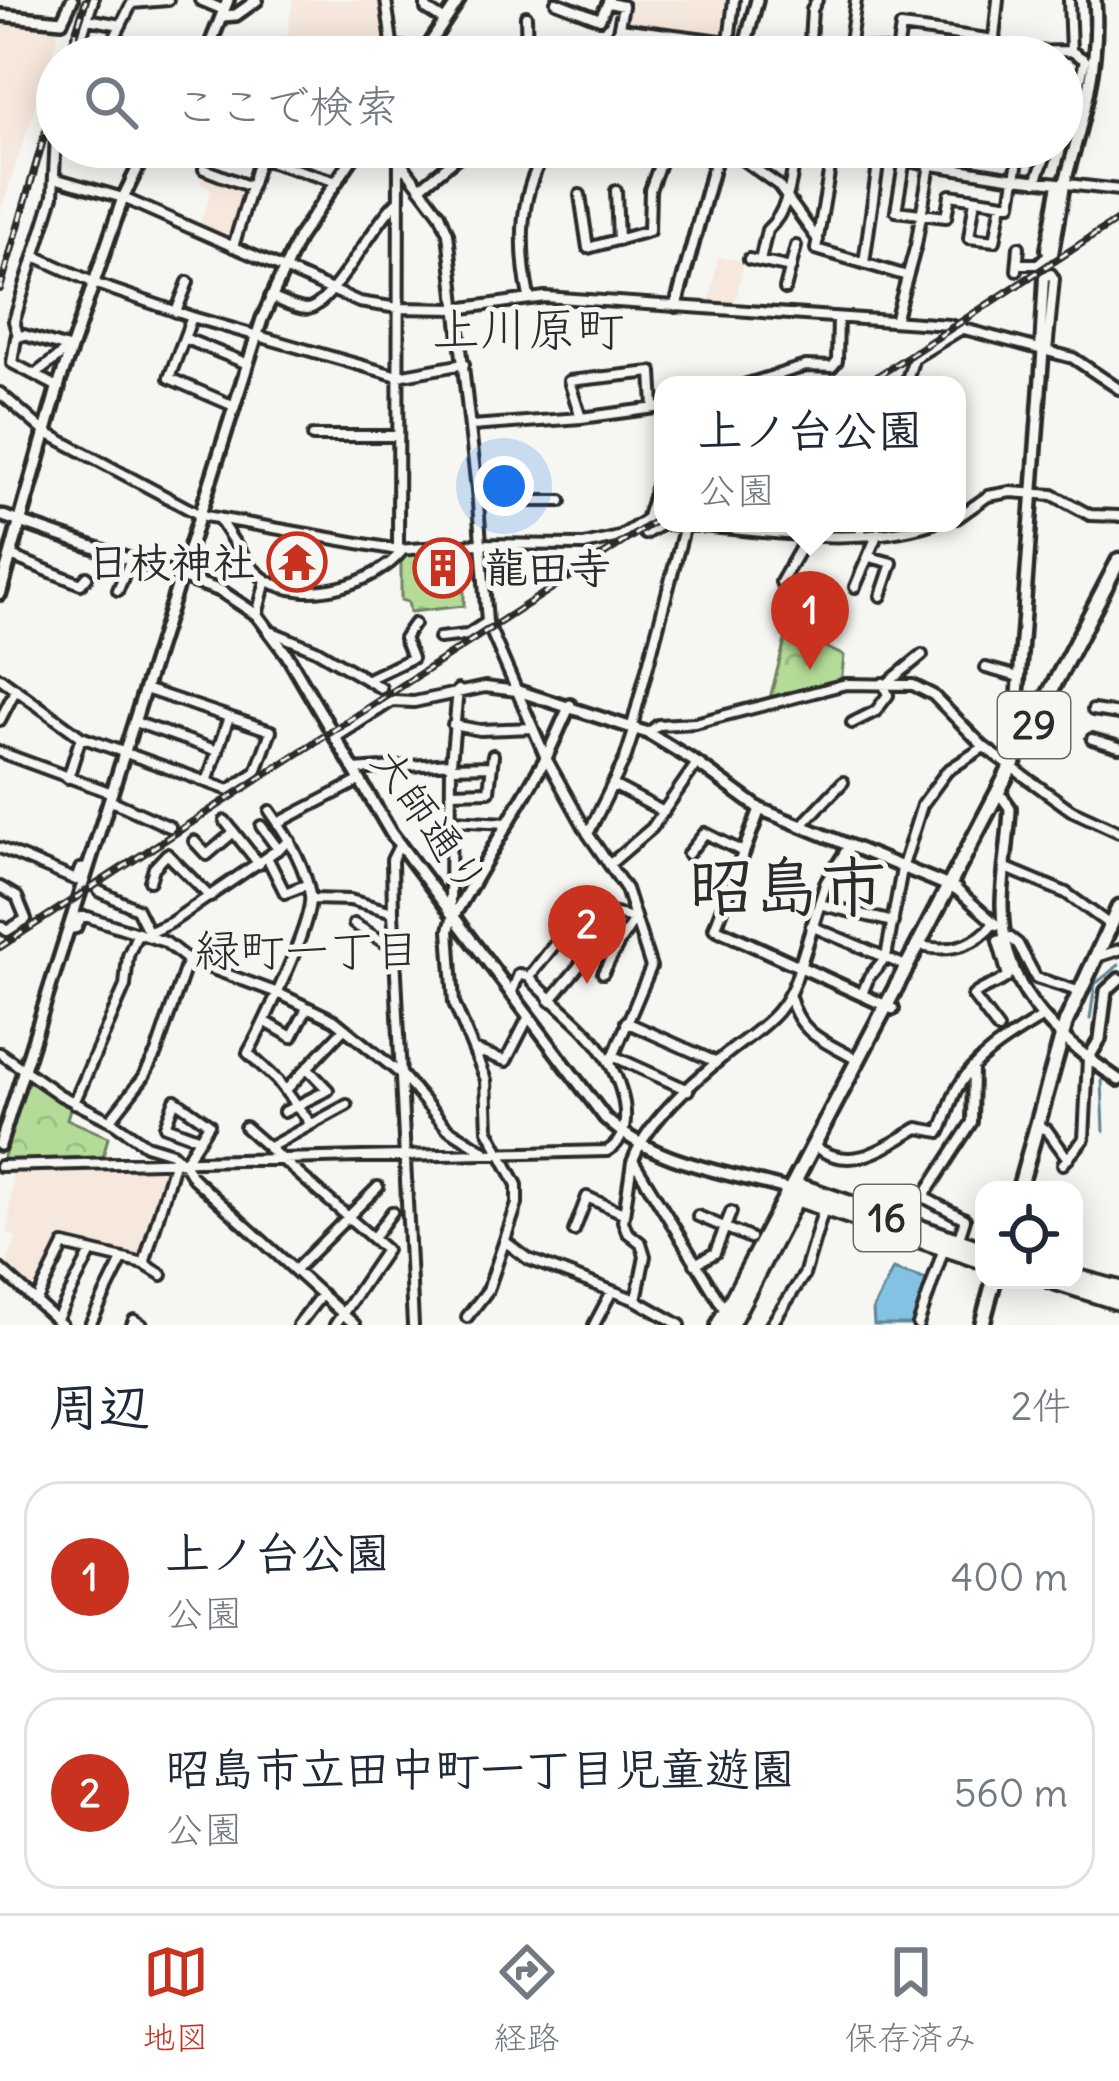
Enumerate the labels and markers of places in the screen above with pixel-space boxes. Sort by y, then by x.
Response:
temple icon: 日枝神社 [266,531,328,593]
place label: 日枝神社 [87,536,255,588]
building icon: 龍田寺 [412,537,474,599]
place label: 龍田寺 [485,542,611,594]
pin: 1 [771,571,849,670]
pin: 2 [548,885,626,984]

